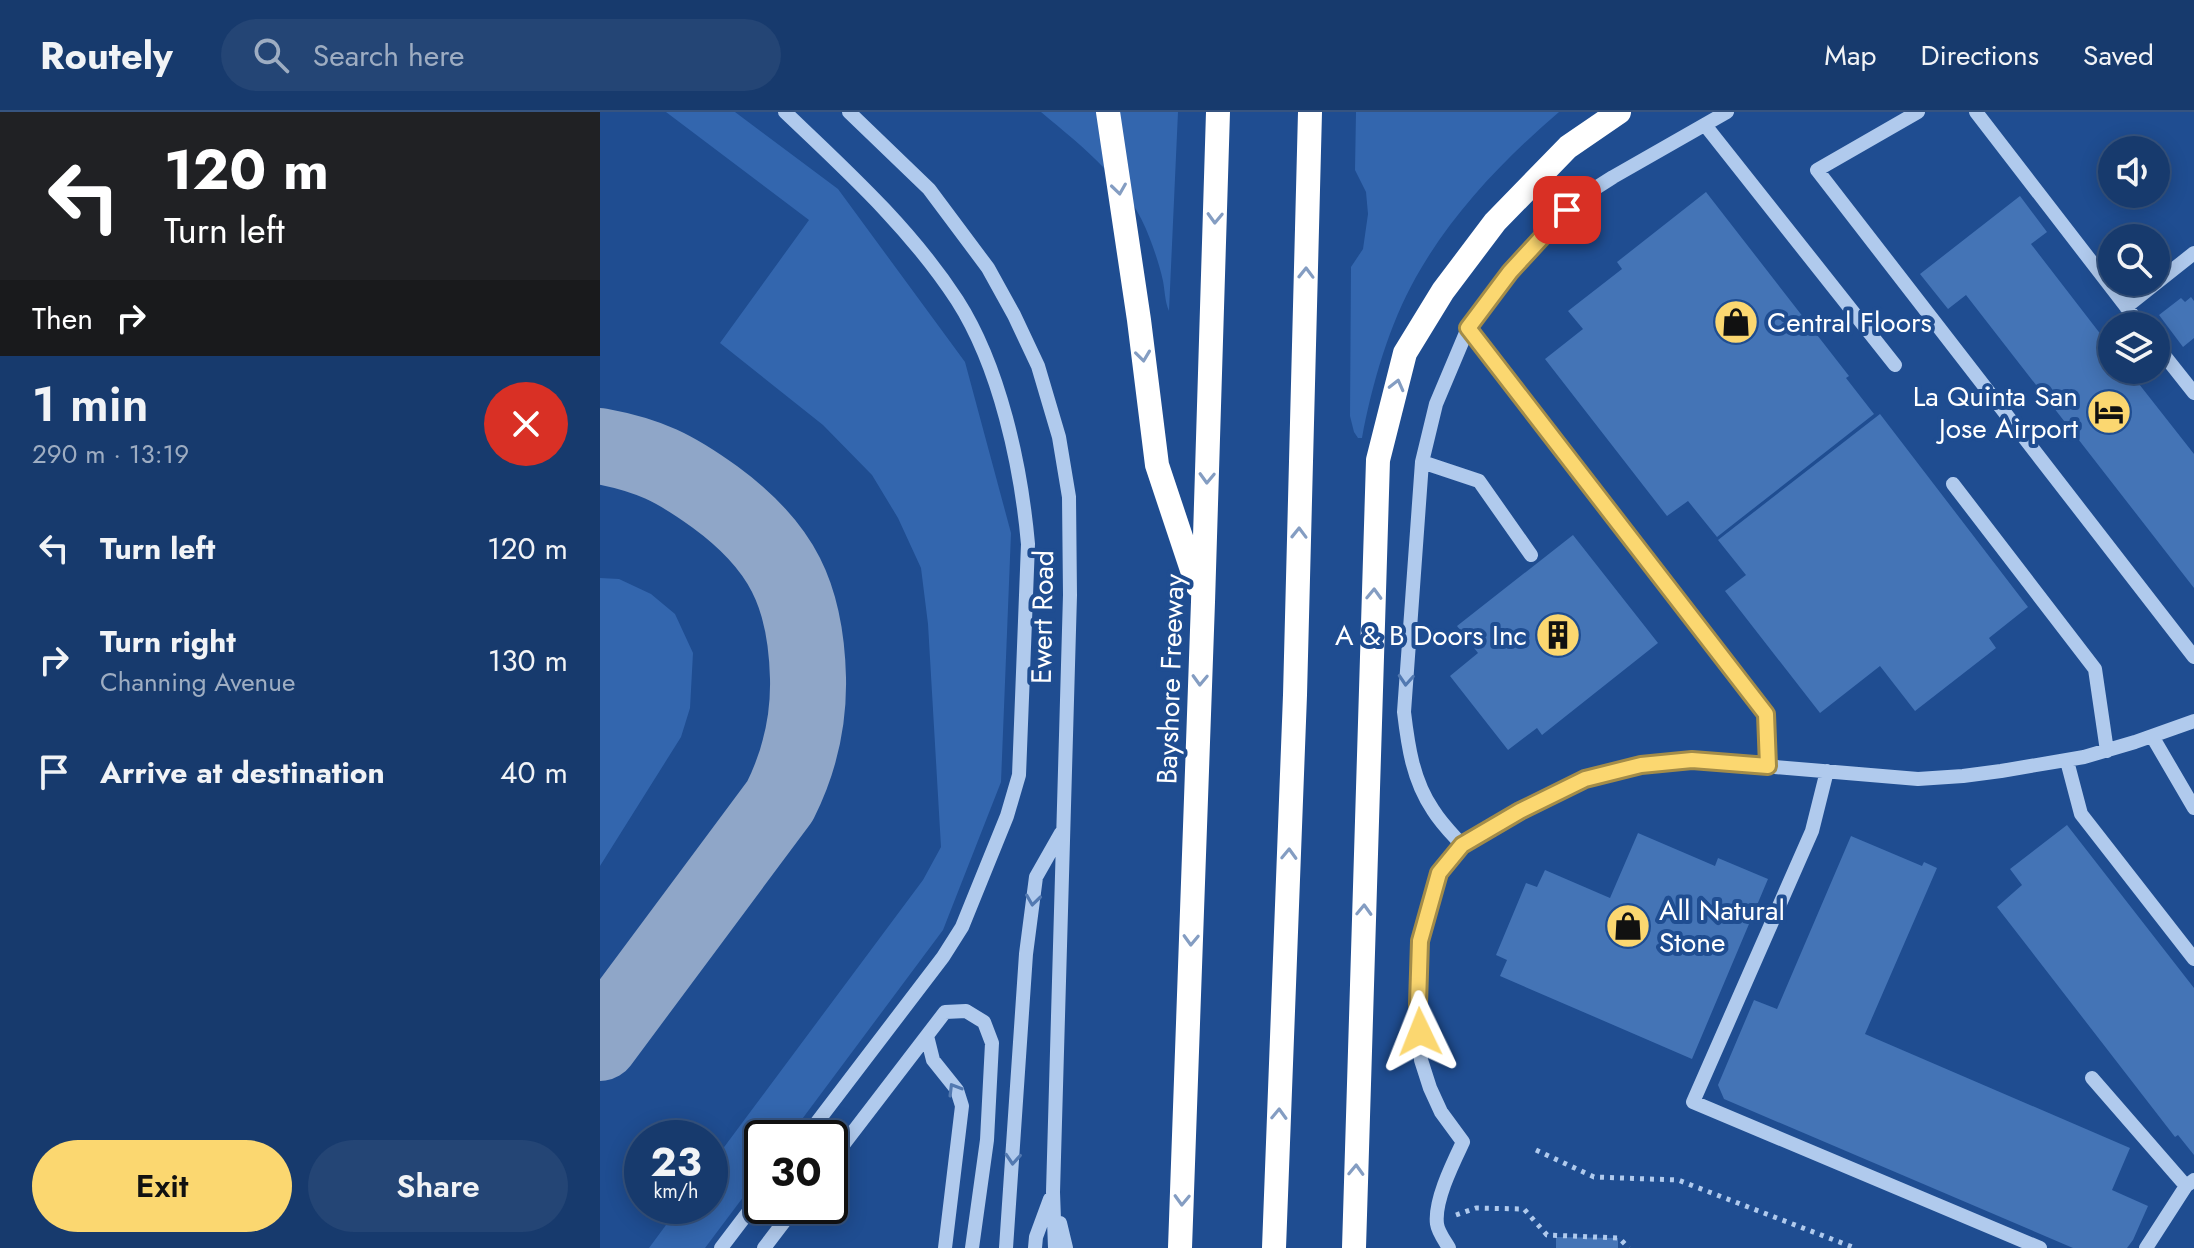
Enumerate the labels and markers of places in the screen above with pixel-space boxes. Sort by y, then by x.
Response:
pin [1533,176,1601,244]
shop icon: Central Floors [1712,298,1760,346]
place label: Central Floors [1767,302,1932,343]
place label: La Quinta San Jose Airport [1913,376,2078,449]
hotel icon: La Quinta San Jose Airport [2085,388,2133,436]
building icon: A & B Doors Inc [1534,611,1582,659]
place label: A & B Doors Inc [1335,615,1527,656]
place label: All Natural Stone [1659,890,1785,963]
shop icon: All Natural Stone [1604,902,1652,950]

